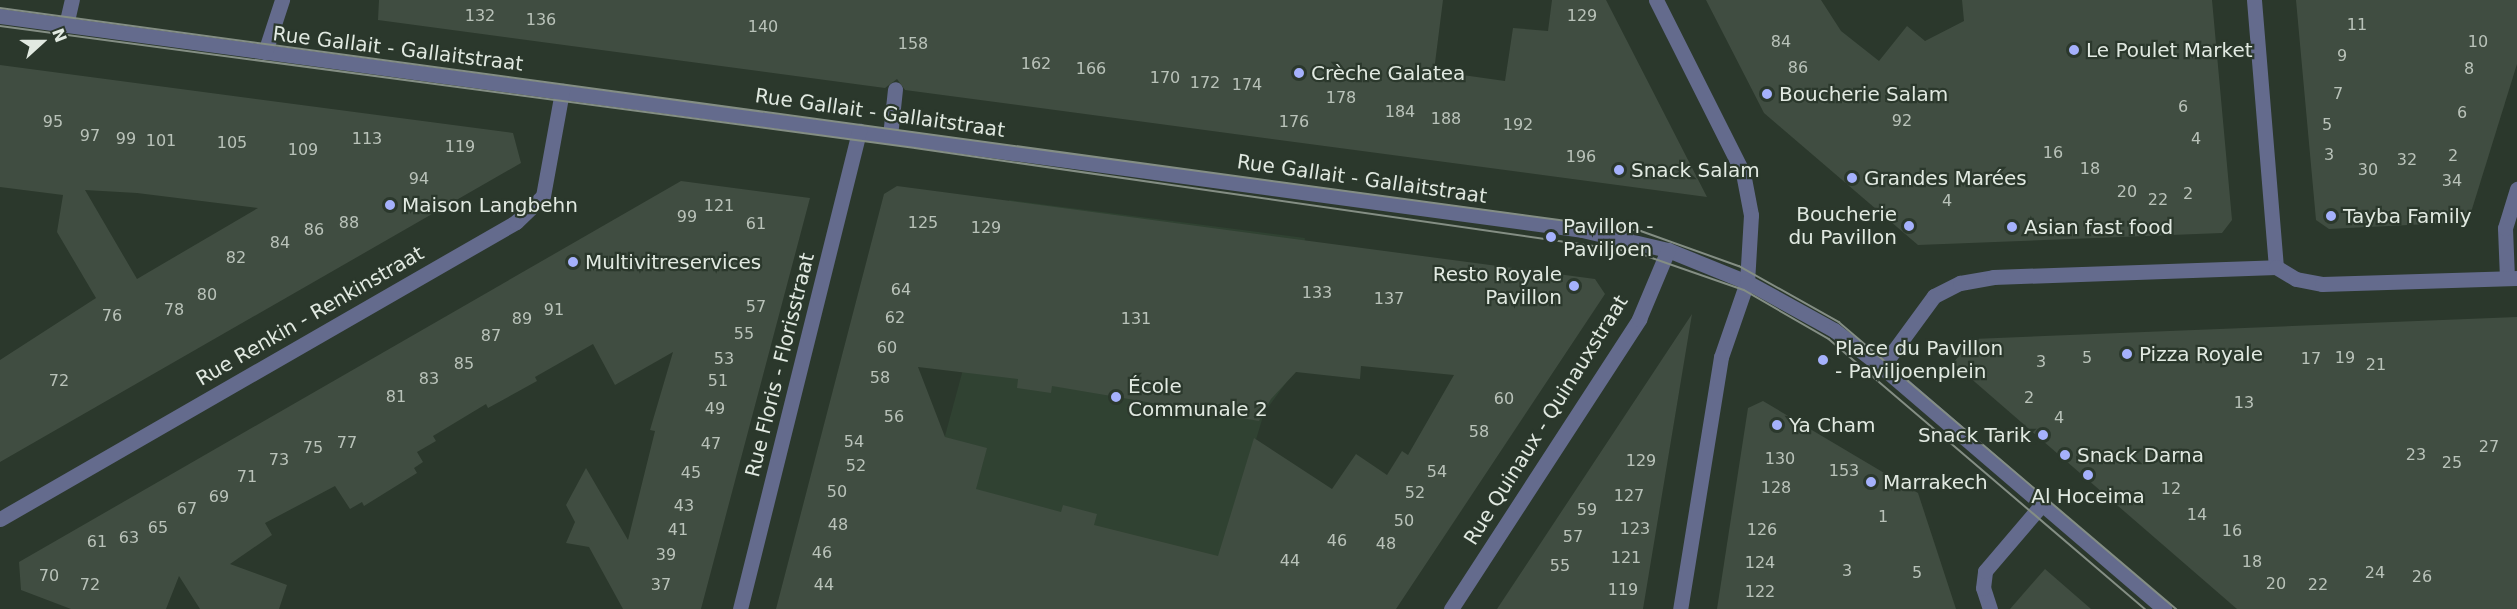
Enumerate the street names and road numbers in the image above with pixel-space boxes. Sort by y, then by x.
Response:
street label: Rue Gallait - Gallaitstraat [271,22,525,76]
street label: Rue Gallait - Gallaitstraat [753,84,1007,142]
street label: Rue Gallait - Gallaitstraat [1235,150,1489,208]
street label: Rue Renkin - Renkinstraat [192,241,428,391]
street label: Rue Floris - Florisstraat [741,250,819,480]
street label: Rue Quinaux - Quinauxstraat [1459,291,1633,549]

